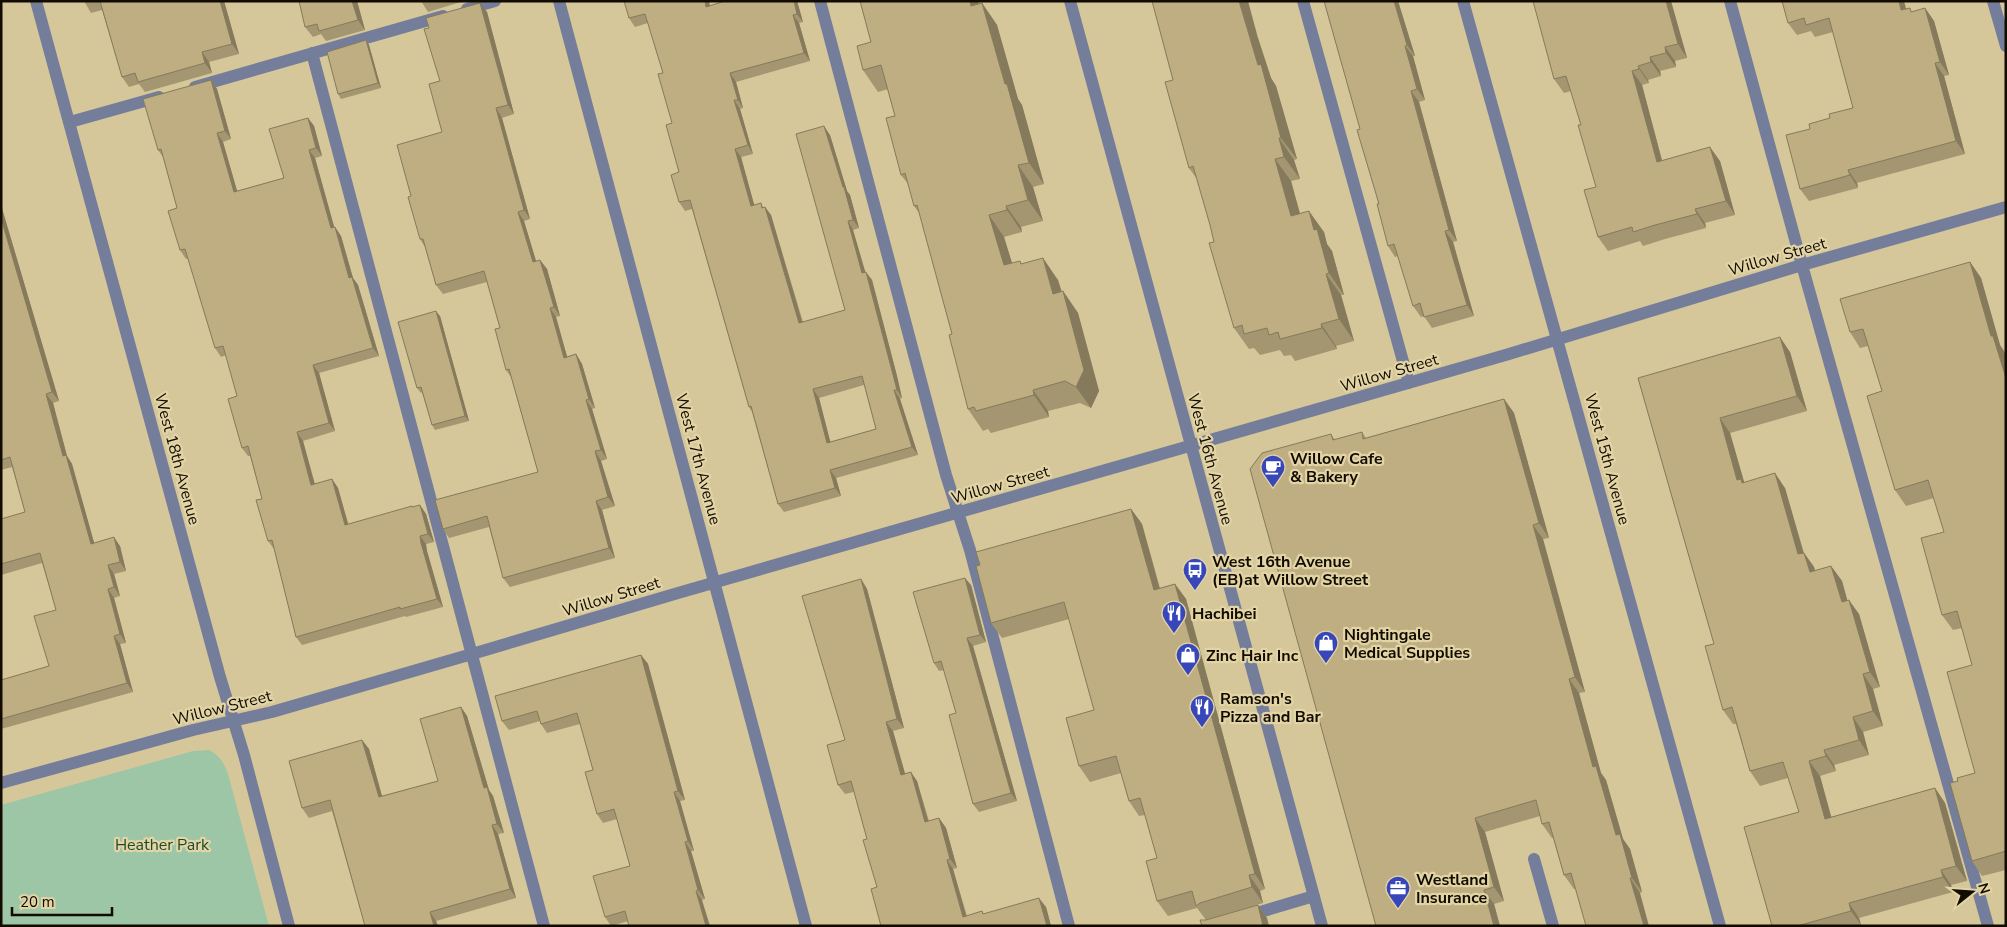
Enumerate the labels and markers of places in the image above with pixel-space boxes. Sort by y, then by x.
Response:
place label: Willow Cafe & Bakery [1290,448,1383,488]
cafe icon: Willow Cafe & Bakery [1260,454,1286,488]
place label: West 16th Avenue (EB)at Willow Street [1212,551,1369,591]
bus stop icon: West 16th Avenue (EB)at Willow Street [1182,557,1208,591]
restaurant icon: Hachibei [1161,600,1187,634]
place label: Hachibei [1192,603,1256,625]
place label: Nightingale Medical Supplies [1344,624,1470,664]
shop icon: Nightingale Medical Supplies [1313,630,1339,664]
shop icon: Zinc Hair Inc [1175,642,1201,676]
place label: Zinc Hair Inc [1206,645,1299,667]
place label: Ramson's Pizza and Bar [1220,688,1321,728]
restaurant icon: Ramson's Pizza and Bar [1189,694,1215,728]
place label: Westland Insurance [1416,869,1488,909]
office icon: Westland Insurance [1385,875,1411,909]

